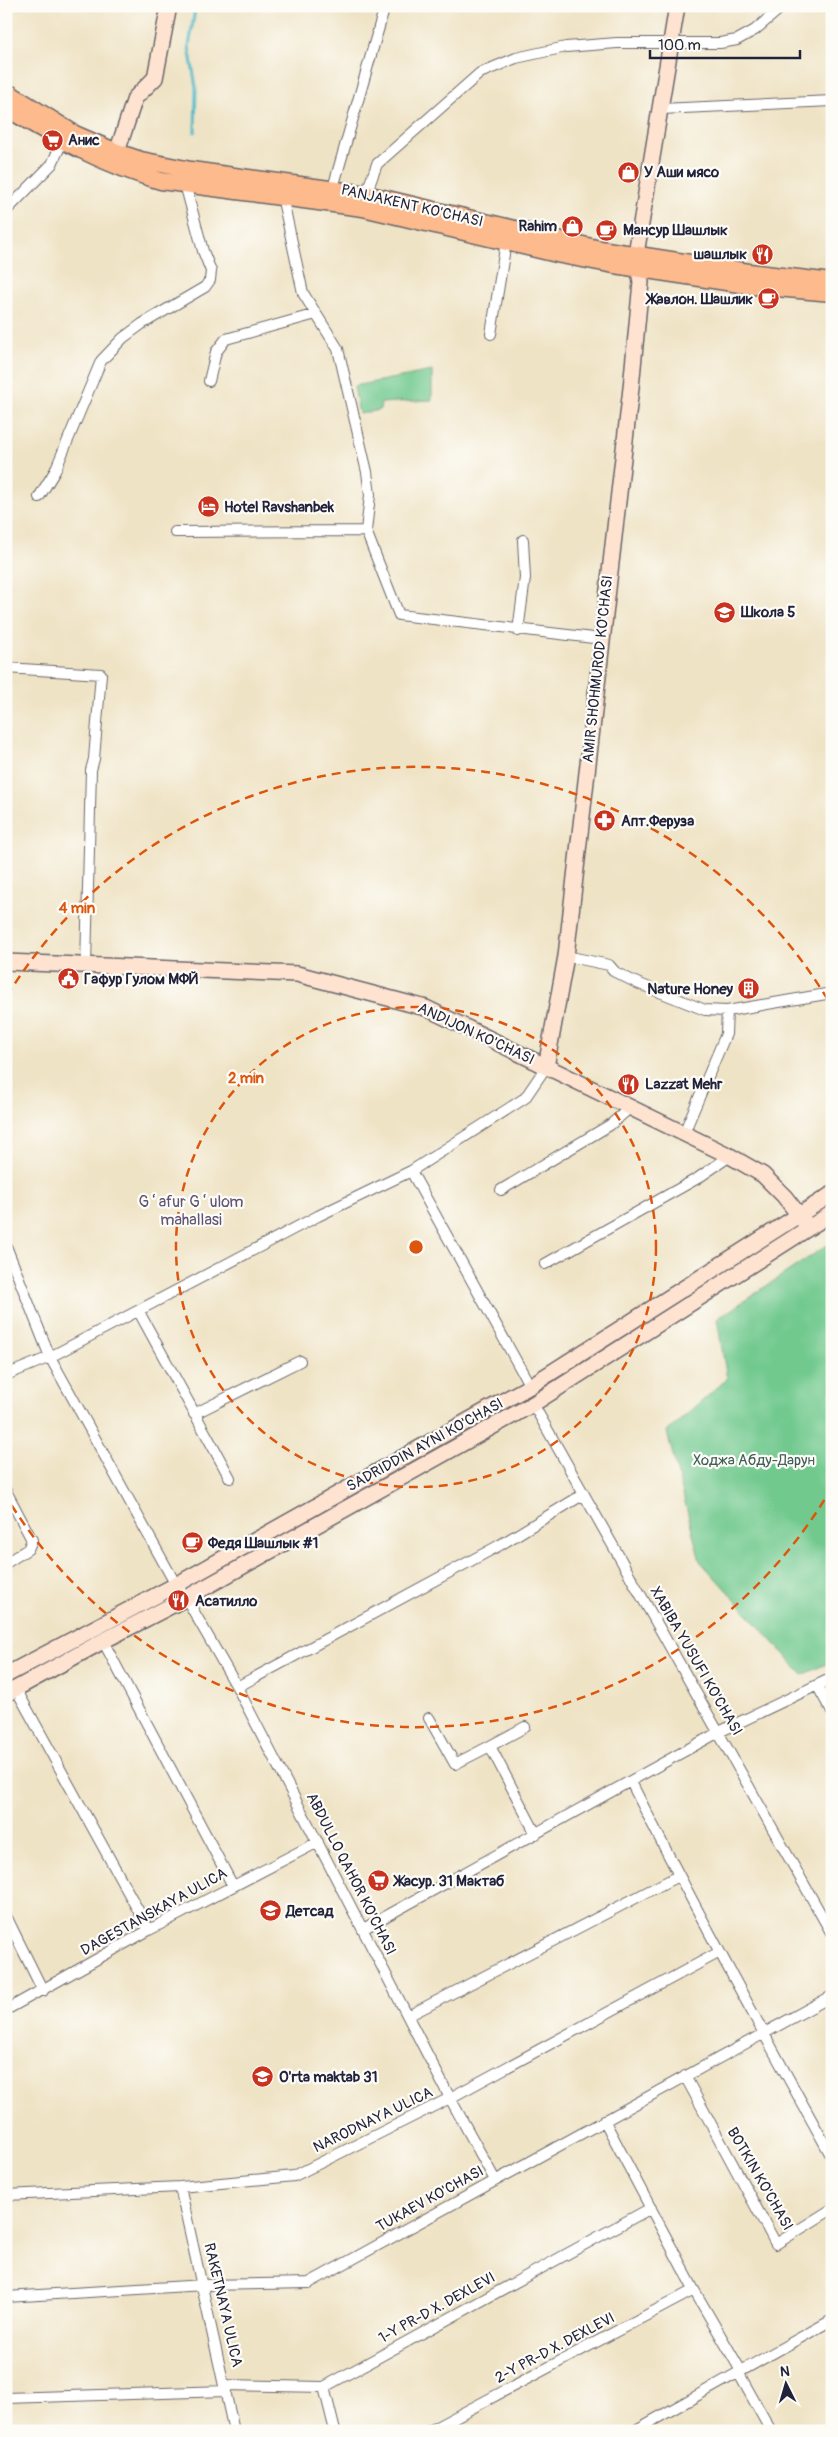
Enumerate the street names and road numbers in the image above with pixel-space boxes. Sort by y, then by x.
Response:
street label: PANJAKENT KO'CHASI [339,180,485,232]
street label: AMIR SHOHMUROD KO'CHASI [579,574,617,764]
street label: ANDIJON KO'CHASI [415,999,537,1069]
street label: SADRIDDIN AYNI KO'CHASI [343,1394,507,1496]
street label: XABIBA YUSUFI KO'CHASI [646,1583,746,1739]
street label: ABDULLO QAHOR KO'CHASI [302,1790,400,1958]
street label: DAGESTANSKAYA ULICA [78,1864,231,1960]
street label: NARODNAYA ULICA [310,2083,436,2157]
street label: BOTKIN KO'CHASI [723,2124,797,2234]
street label: TUKAEV KO'CHASI [373,2162,487,2236]
street label: RAKETNAYA ULICA [199,2241,247,2369]
street label: 1-Y PR-D X. DEXLEVI [375,2268,499,2348]
street label: 2-Y PR-D X. DEXLEVI [492,2308,618,2388]

